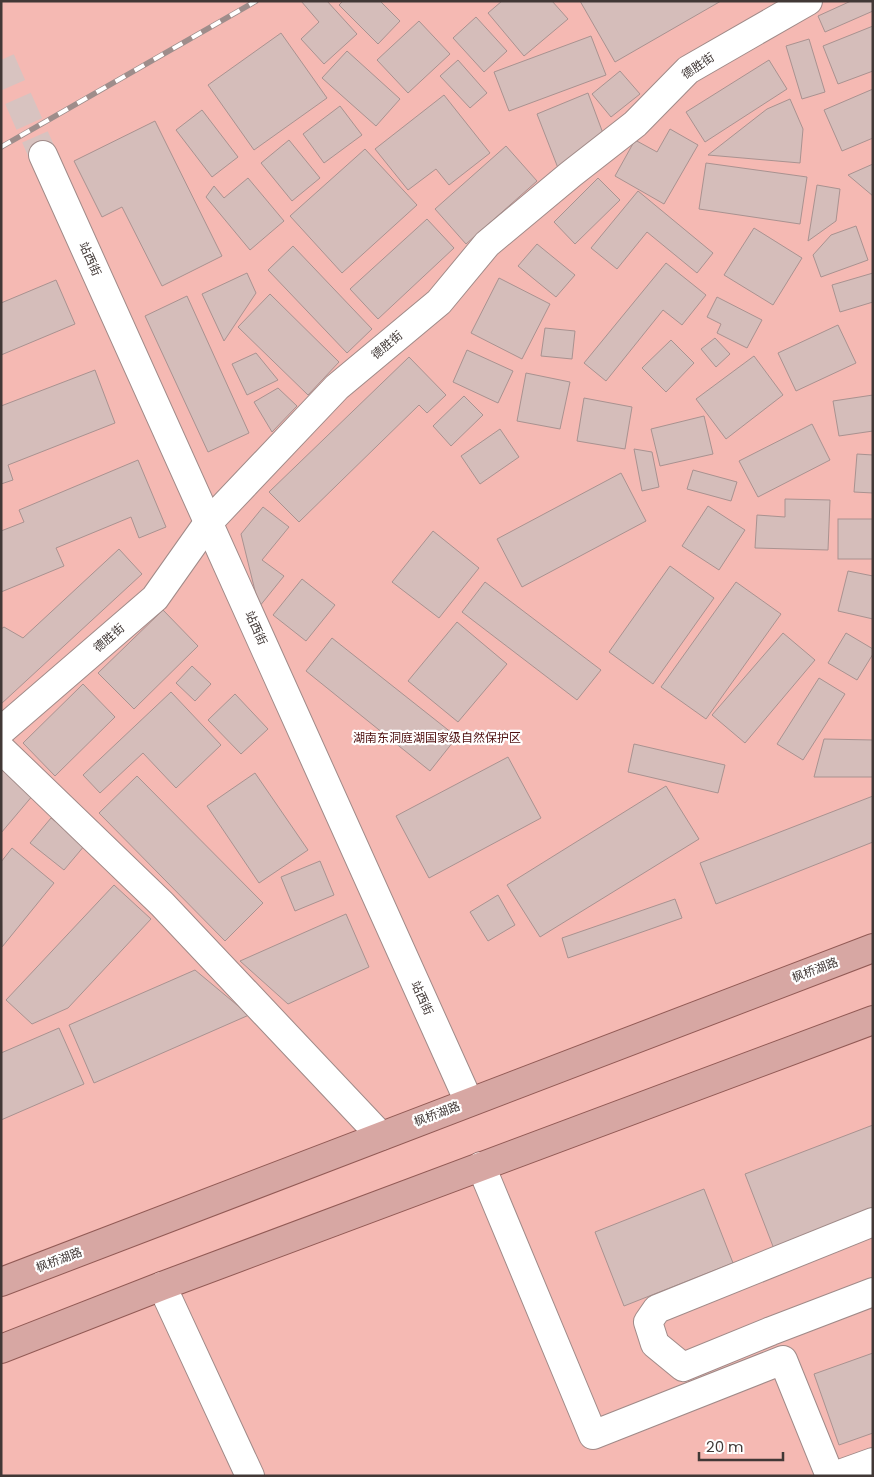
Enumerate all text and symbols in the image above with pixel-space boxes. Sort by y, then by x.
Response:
street label: 德胜街 [678,48,717,83]
street label: 站西街 [75,239,106,279]
street label: 德胜街 [367,327,406,363]
street label: 站西街 [241,608,272,648]
street label: 德胜街 [90,619,128,656]
park label: 湖南东洞庭湖国家级自然保护区 [353,729,521,746]
street label: 枫桥湖路 [789,953,840,986]
street label: 站西街 [407,978,438,1018]
street label: 枫桥湖路 [411,1097,462,1130]
street label: 枫桥湖路 [33,1243,84,1276]
scale bar [699,1430,783,1462]
text: 20 m [706,1436,744,1457]

